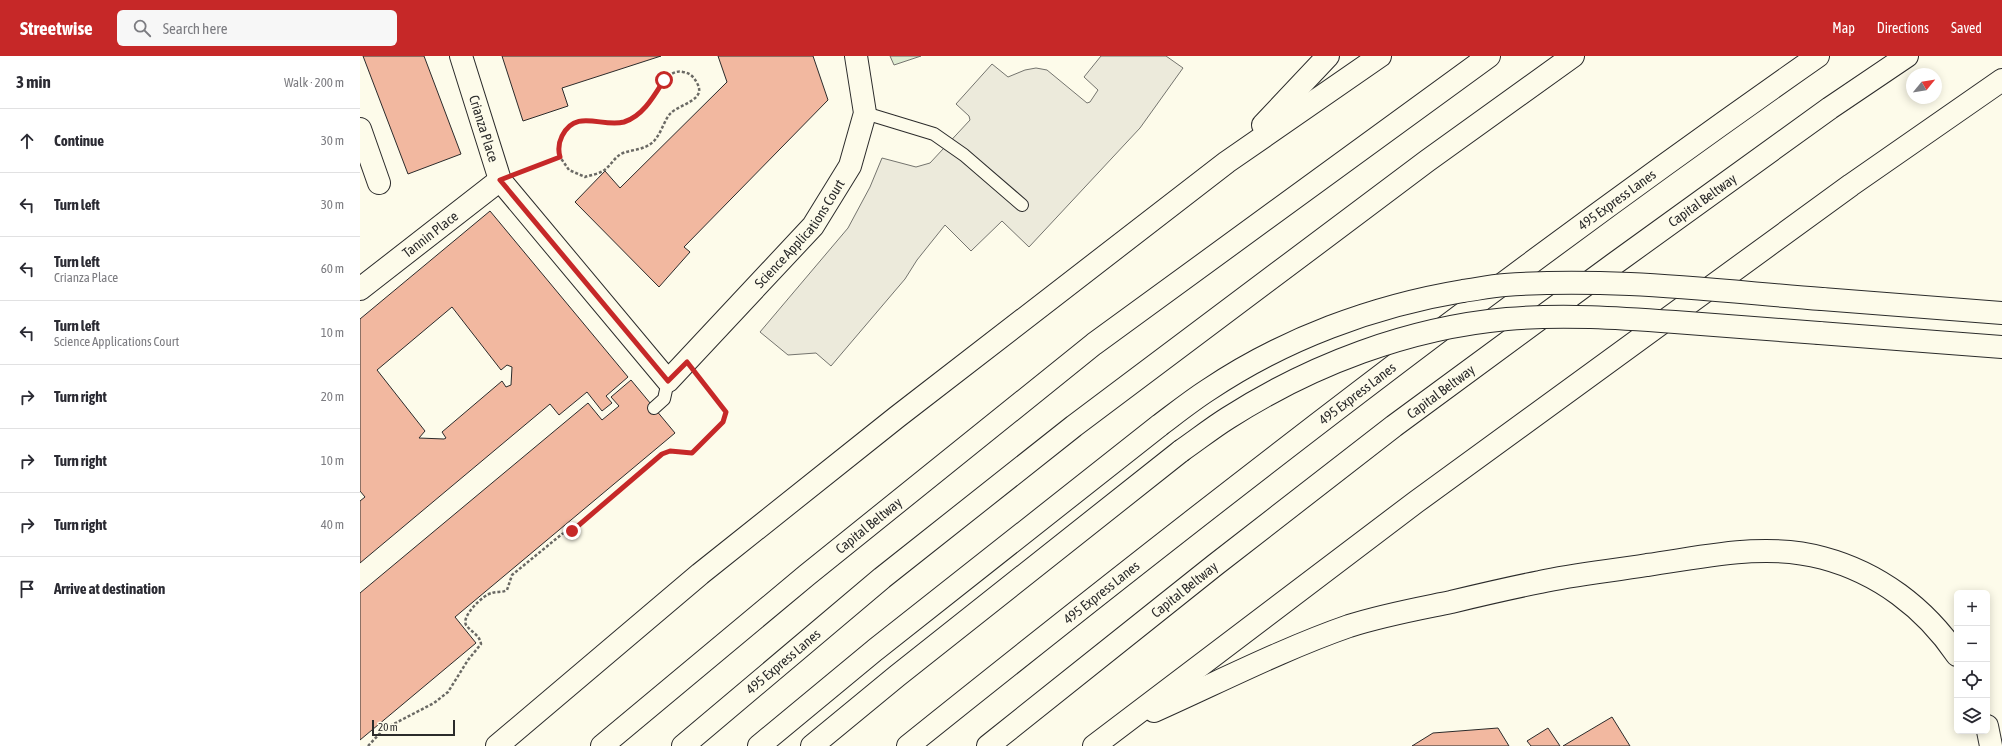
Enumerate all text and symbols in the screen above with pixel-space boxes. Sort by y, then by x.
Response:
search box [117,10,397,46]
text: Streetwise [20,17,93,39]
icon: search [131,17,153,39]
text: Search here [163,20,227,37]
text: Map [1832,20,1855,36]
text: Directions [1877,20,1929,36]
text: Saved [1951,20,1982,36]
north arrow [1906,68,1942,104]
route start [655,71,673,89]
text: 3 min [16,72,51,92]
text: Walk · 200 m [284,75,344,90]
street label: Crianza Place [466,93,502,164]
icon: ahead [16,130,38,152]
text: Continue [54,132,104,149]
text: 30 m [321,133,344,148]
street label: 495 Express Lanes [1575,166,1659,233]
street label: Capital Beltway [1665,170,1740,230]
street label: Science Applications Court [751,176,848,291]
icon: left [16,194,38,216]
text: Turn left [54,196,100,213]
text: 30 m [321,197,344,212]
street label: Tannin Place [399,208,461,261]
text: Turn left [54,253,100,270]
icon: left [16,258,38,280]
text: 60 m [321,261,344,276]
text: Crianza Place [54,270,118,285]
text: Turn left [54,317,100,334]
icon: left [16,322,38,344]
text: 10 m [321,325,344,340]
text: Science Applications Court [54,334,179,349]
street label: 495 Express Lanes [1316,359,1399,428]
street label: Capital Beltway [1404,361,1478,422]
icon: right [16,386,38,408]
text: Turn right [54,388,107,405]
text: 20 m [321,389,344,404]
icon: right [16,450,38,472]
text: Turn right [54,452,107,469]
text: 10 m [321,453,344,468]
street label: Capital Beltway [832,494,905,557]
icon: right [16,514,38,536]
text: Turn right [54,516,107,533]
text: 40 m [321,517,344,532]
route end [563,522,581,540]
street label: 495 Express Lanes [1060,557,1143,627]
street label: Capital Beltway [1148,558,1221,621]
icon: arrive [16,578,38,600]
text: Arrive at destination [54,580,165,597]
map controls [1954,590,1990,734]
button: + [1954,590,1990,626]
street label: 495 Express Lanes [743,626,824,697]
button: − [1954,626,1990,662]
button: locate [1954,662,1990,698]
button: layers [1954,698,1990,734]
scale bar [372,718,455,737]
text: 20 m [378,721,398,733]

